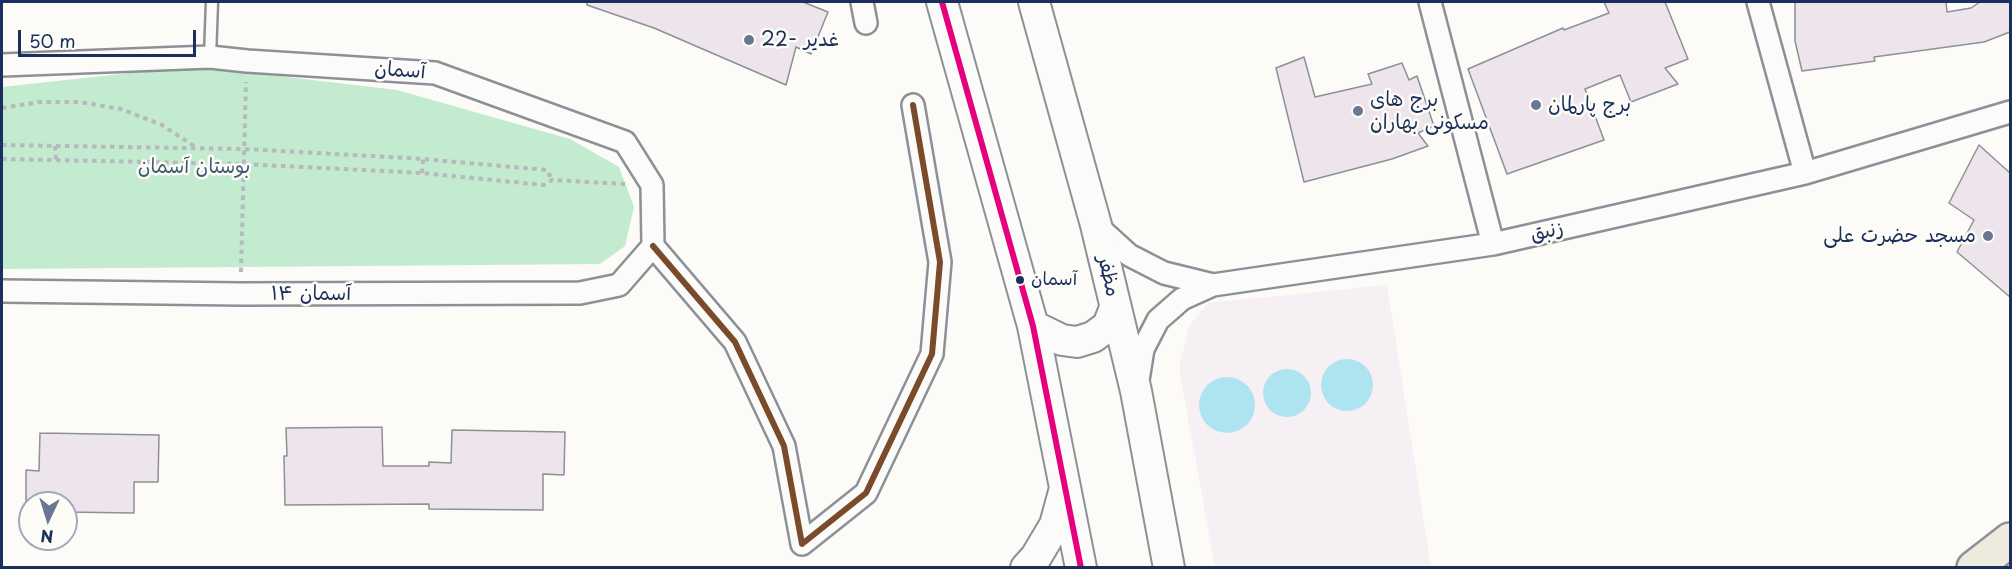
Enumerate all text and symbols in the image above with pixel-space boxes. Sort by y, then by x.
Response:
scale bar [21,18,200,56]
text: 50 m [29,27,76,54]
place label: 22- غدیر [761,28,839,52]
marker: 22- غدیر [742,33,756,47]
street label: آسمان [374,57,426,85]
place label: برج های مسکونی بهاران [1370,88,1489,135]
place label: برج پارلمان [1548,93,1631,117]
marker: برج پارلمان [1529,98,1543,112]
marker: برج های مسکونی بهاران [1351,104,1365,118]
park label: بوستان آسمان [138,155,250,179]
street label: زنبق [1528,217,1566,247]
place label: مسجد حضرت علی [1823,224,1976,248]
marker: مسجد حضرت علی [1981,229,1995,243]
street label: مظفر [1092,253,1124,299]
place label: آسمان [1031,269,1077,291]
marker: آسمان [1014,274,1026,286]
street label: آسمان ۱۴ [271,282,351,306]
north arrow [18,491,78,551]
text: N [40,525,54,549]

